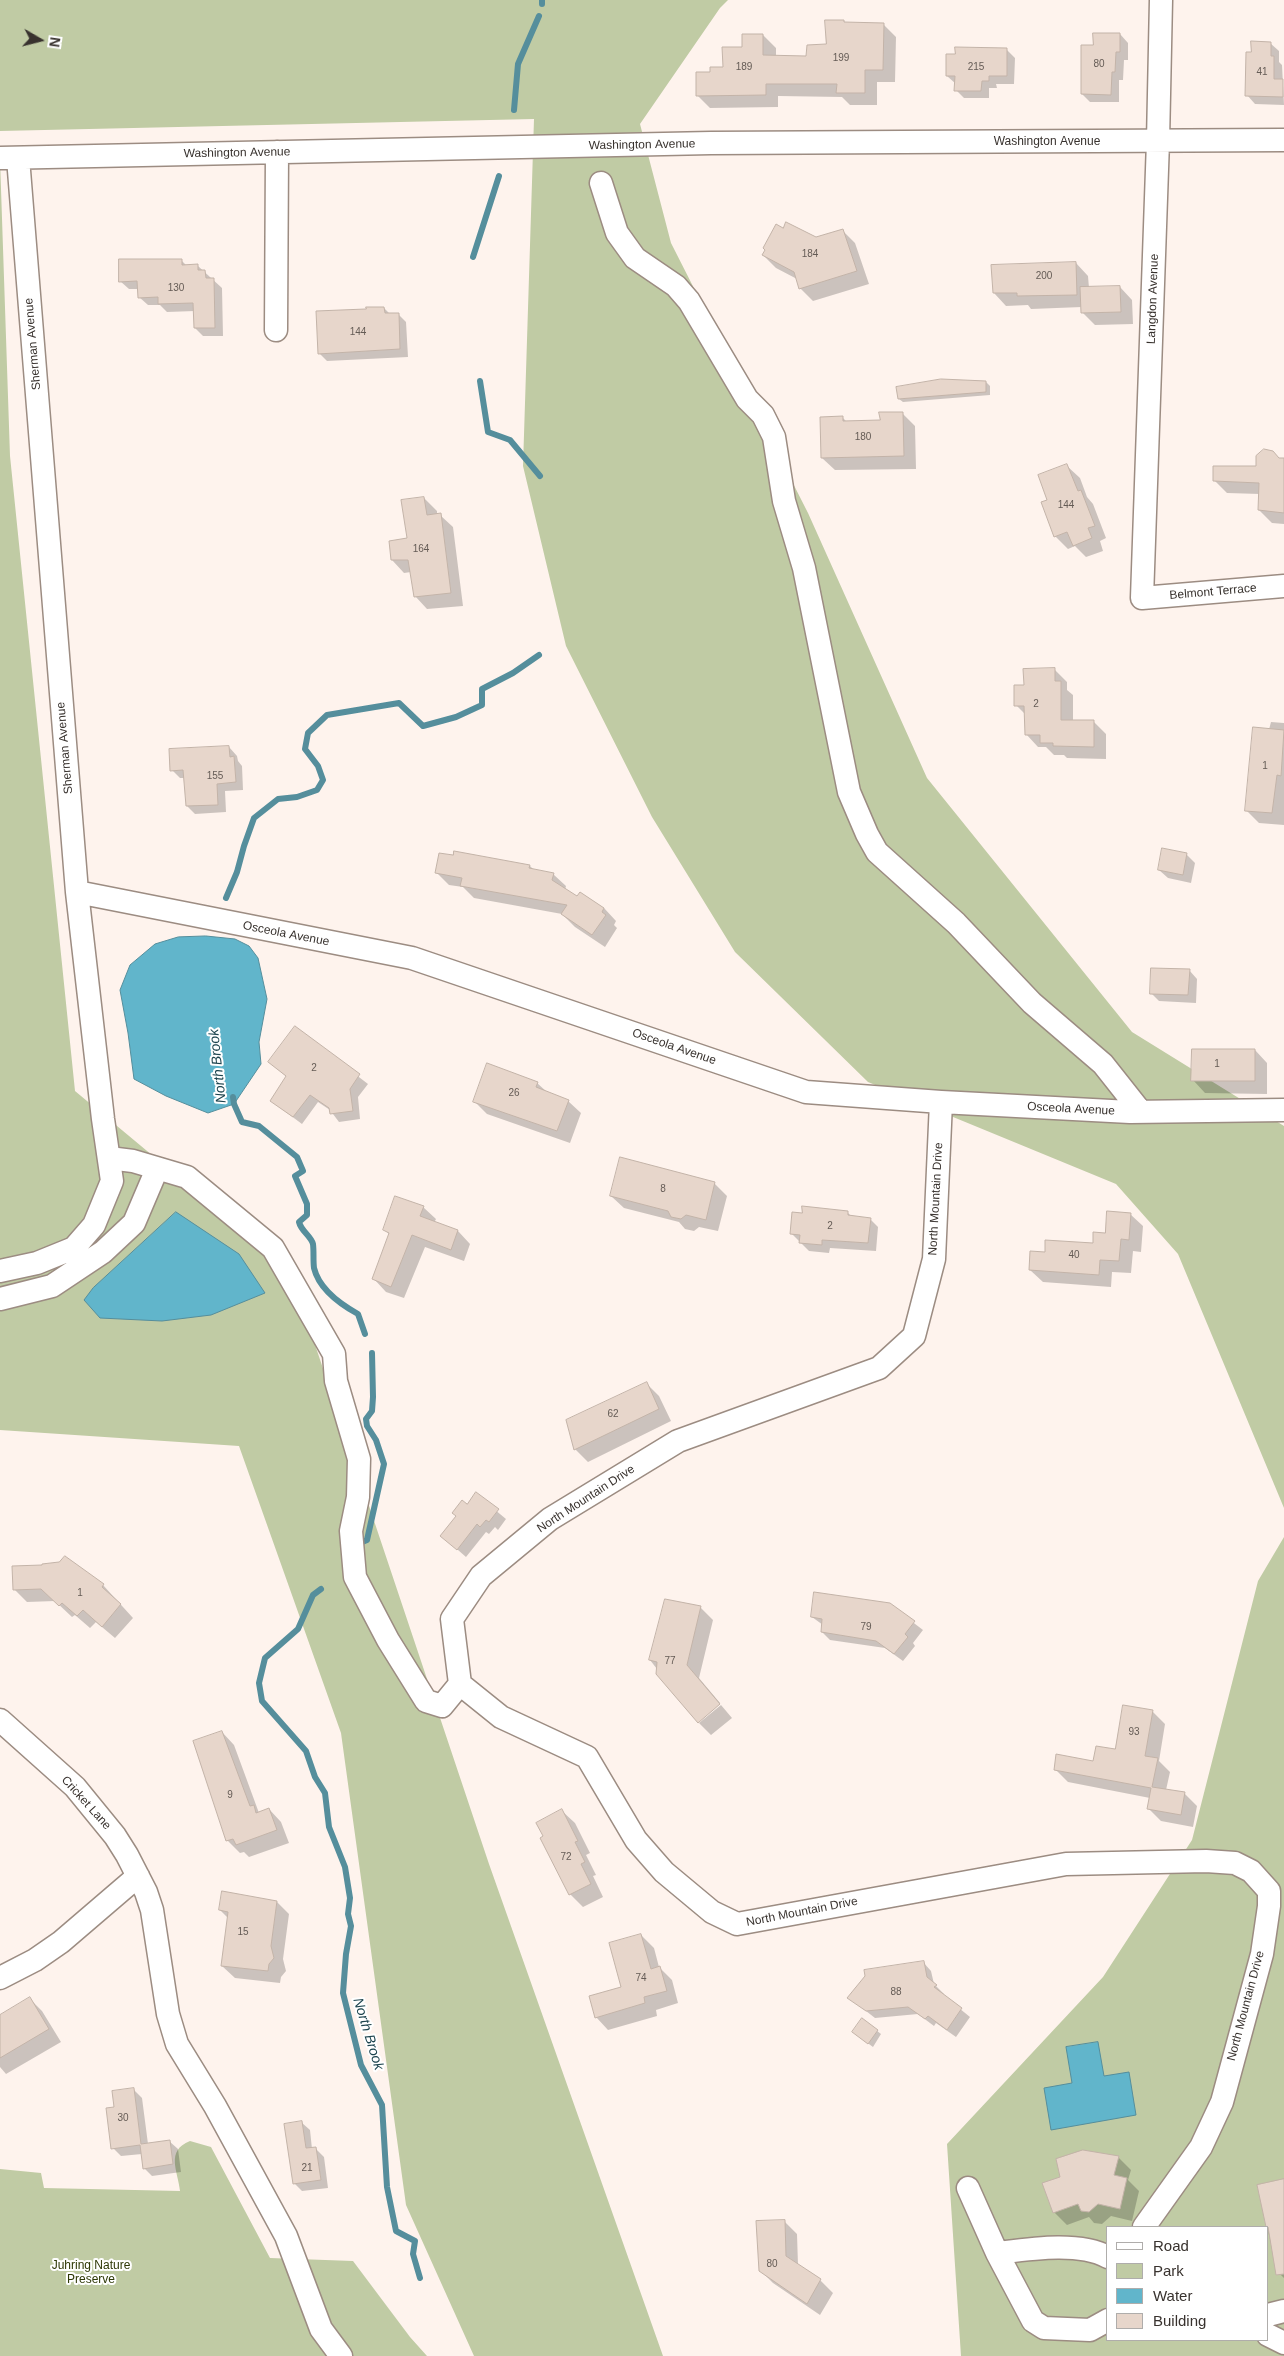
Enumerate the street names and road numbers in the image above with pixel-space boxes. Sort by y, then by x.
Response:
street label: Washington Avenue [994,135,1100,149]
street label: Washington Avenue [589,137,695,153]
street label: Washington Avenue [184,145,290,161]
street label: Langdon Avenue [1144,254,1162,344]
street label: Sherman Avenue [22,297,44,391]
street label: Belmont Terrace [1169,581,1257,603]
street label: Sherman Avenue [54,701,76,795]
street label: Osceola Avenue [242,919,330,949]
street label: Osceola Avenue [630,1026,718,1068]
street label: Osceola Avenue [1027,1100,1115,1118]
street label: North Mountain Drive [926,1142,946,1256]
street label: North Mountain Drive [535,1462,637,1536]
street label: Cricket Lane [58,1773,114,1833]
street label: North Mountain Drive [745,1894,859,1930]
street label: North Mountain Drive [1224,1949,1268,2063]

